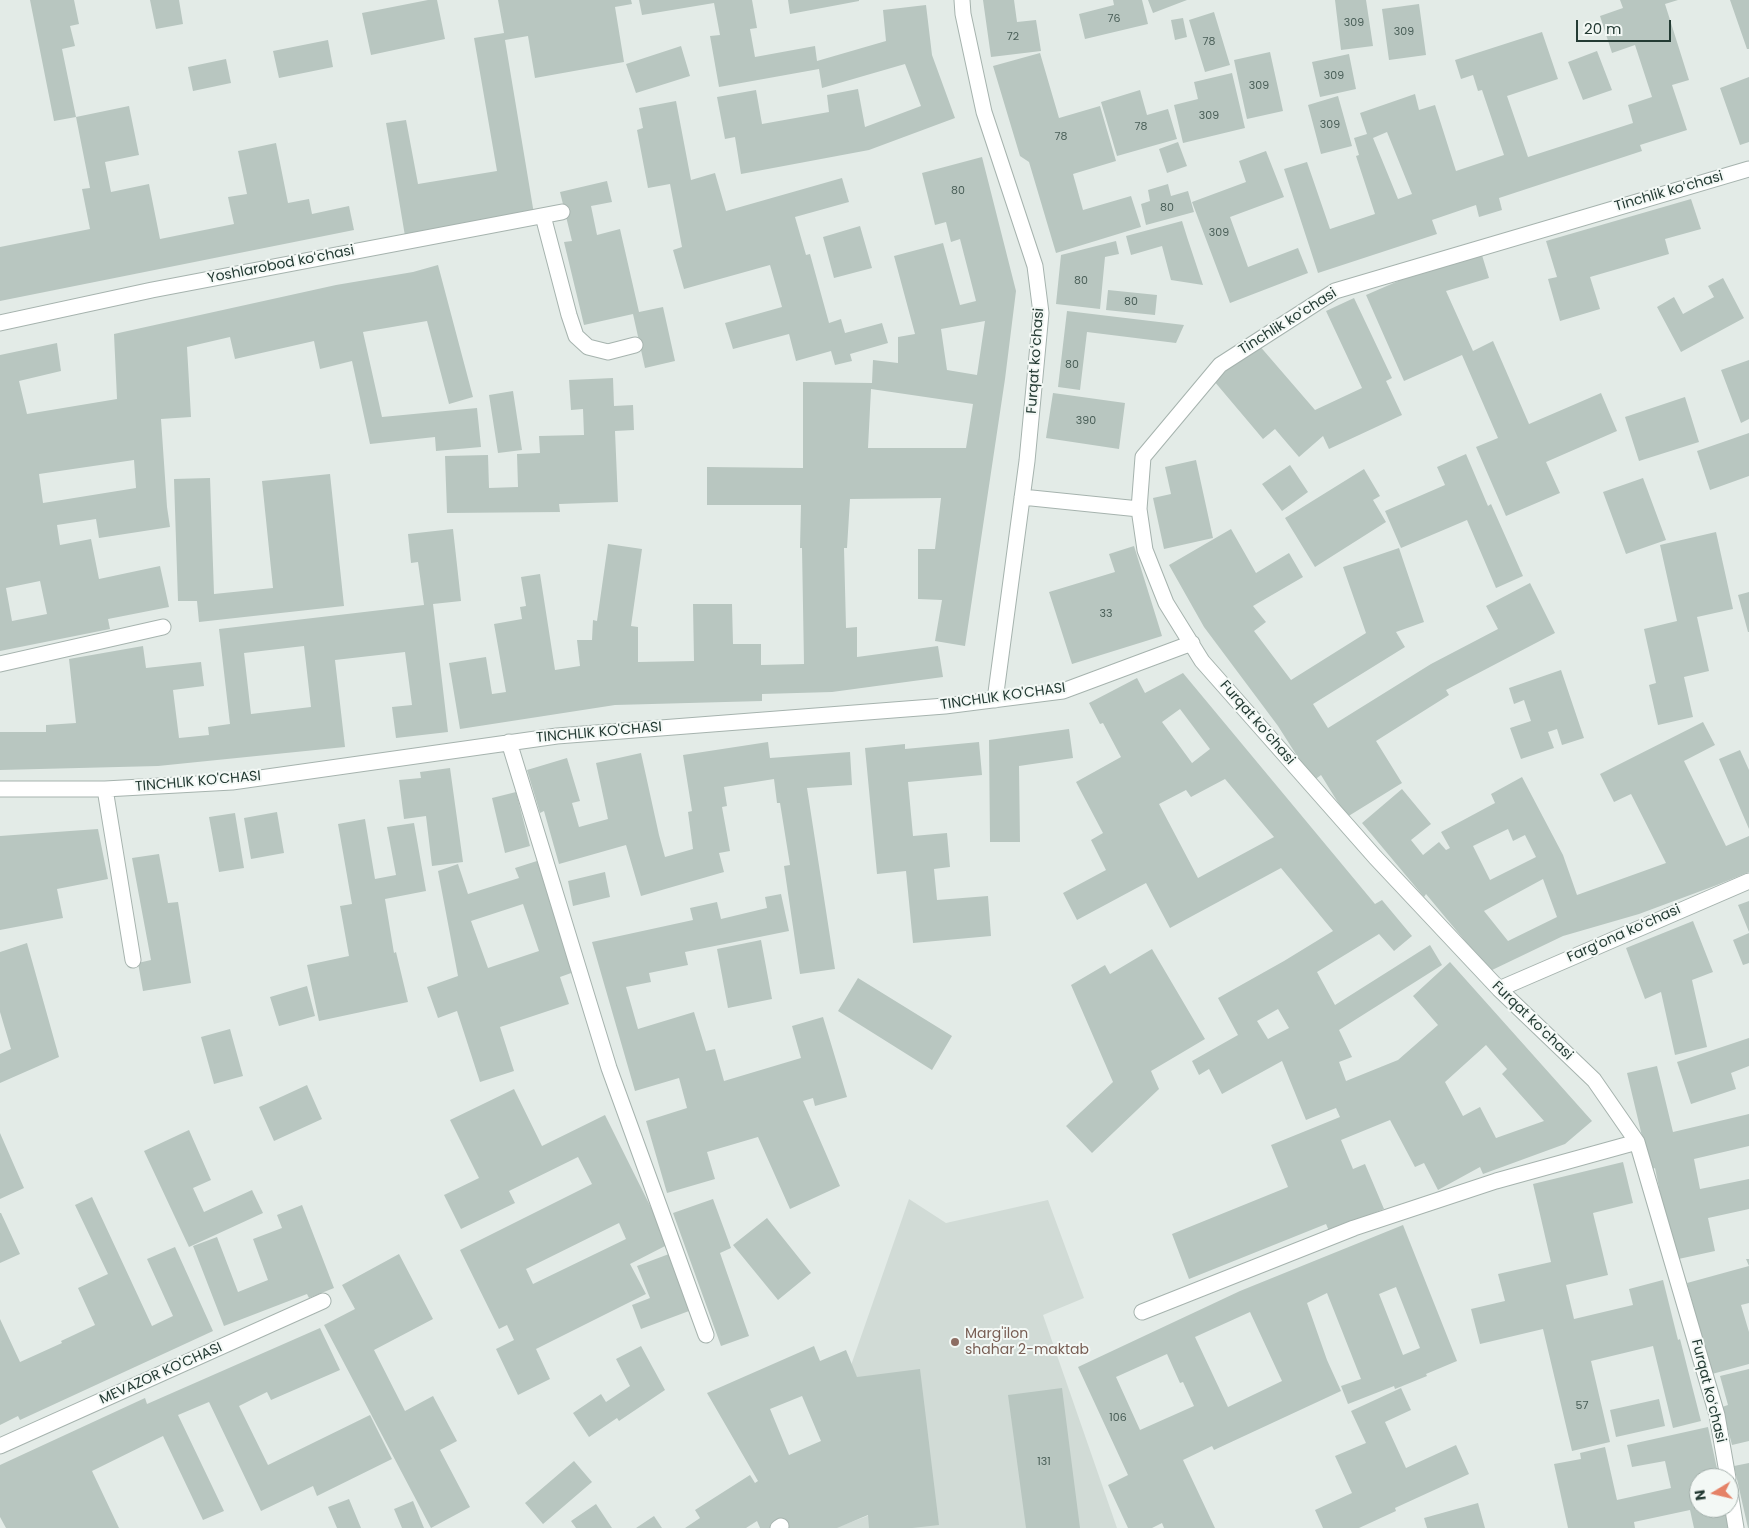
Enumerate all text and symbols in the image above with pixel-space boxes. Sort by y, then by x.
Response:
scale bar [1579,10,1674,42]
house number: 76 [1108,12,1120,26]
house number: 309 [1344,16,1364,30]
text: 20 m [1584,18,1622,39]
house number: 309 [1394,25,1414,39]
house number: 72 [1007,30,1019,44]
house number: 78 [1203,35,1215,49]
house number: 309 [1324,69,1344,83]
house number: 309 [1249,79,1269,93]
house number: 309 [1199,109,1219,123]
house number: 309 [1320,118,1340,132]
house number: 78 [1135,120,1147,134]
house number: 78 [1055,130,1067,144]
street label: Tinchlik koʻchasi [1613,168,1725,216]
house number: 80 [951,184,965,198]
house number: 80 [1160,201,1174,215]
house number: 309 [1209,226,1229,240]
street label: Yoshlarobod koʻchasi [206,243,356,287]
house number: 80 [1074,274,1088,288]
street label: Tinchlik koʻchasi [1236,285,1340,359]
house number: 80 [1124,295,1138,309]
street label: Furqat koʻchasi [1024,308,1048,414]
house number: 80 [1065,358,1079,372]
house number: 390 [1076,414,1096,428]
house number: 33 [1100,607,1112,621]
street label: Furqat koʻchasi [1216,678,1298,768]
street label: TINCHLIK KO'CHASI [939,680,1067,714]
street label: TINCHLIK KO'CHASI [535,719,663,747]
street label: TINCHLIK KO'CHASI [134,768,262,796]
street label: Fargʻona koʻchasi [1565,901,1683,967]
street label: Furqat koʻchasi [1488,978,1576,1064]
place label: Marg'ilon shahar 2-maktab [965,1326,1089,1358]
marker: Marg'ilon shahar 2-maktab [949,1336,961,1348]
street label: Furqat koʻchasi [1687,1338,1729,1444]
street label: MEVAZOR KO'CHASI [97,1339,225,1409]
house number: 57 [1576,1399,1588,1413]
house number: 106 [1109,1411,1127,1425]
house number: 131 [1037,1455,1051,1469]
north arrow [1689,1468,1739,1518]
text: N [1689,1488,1711,1502]

